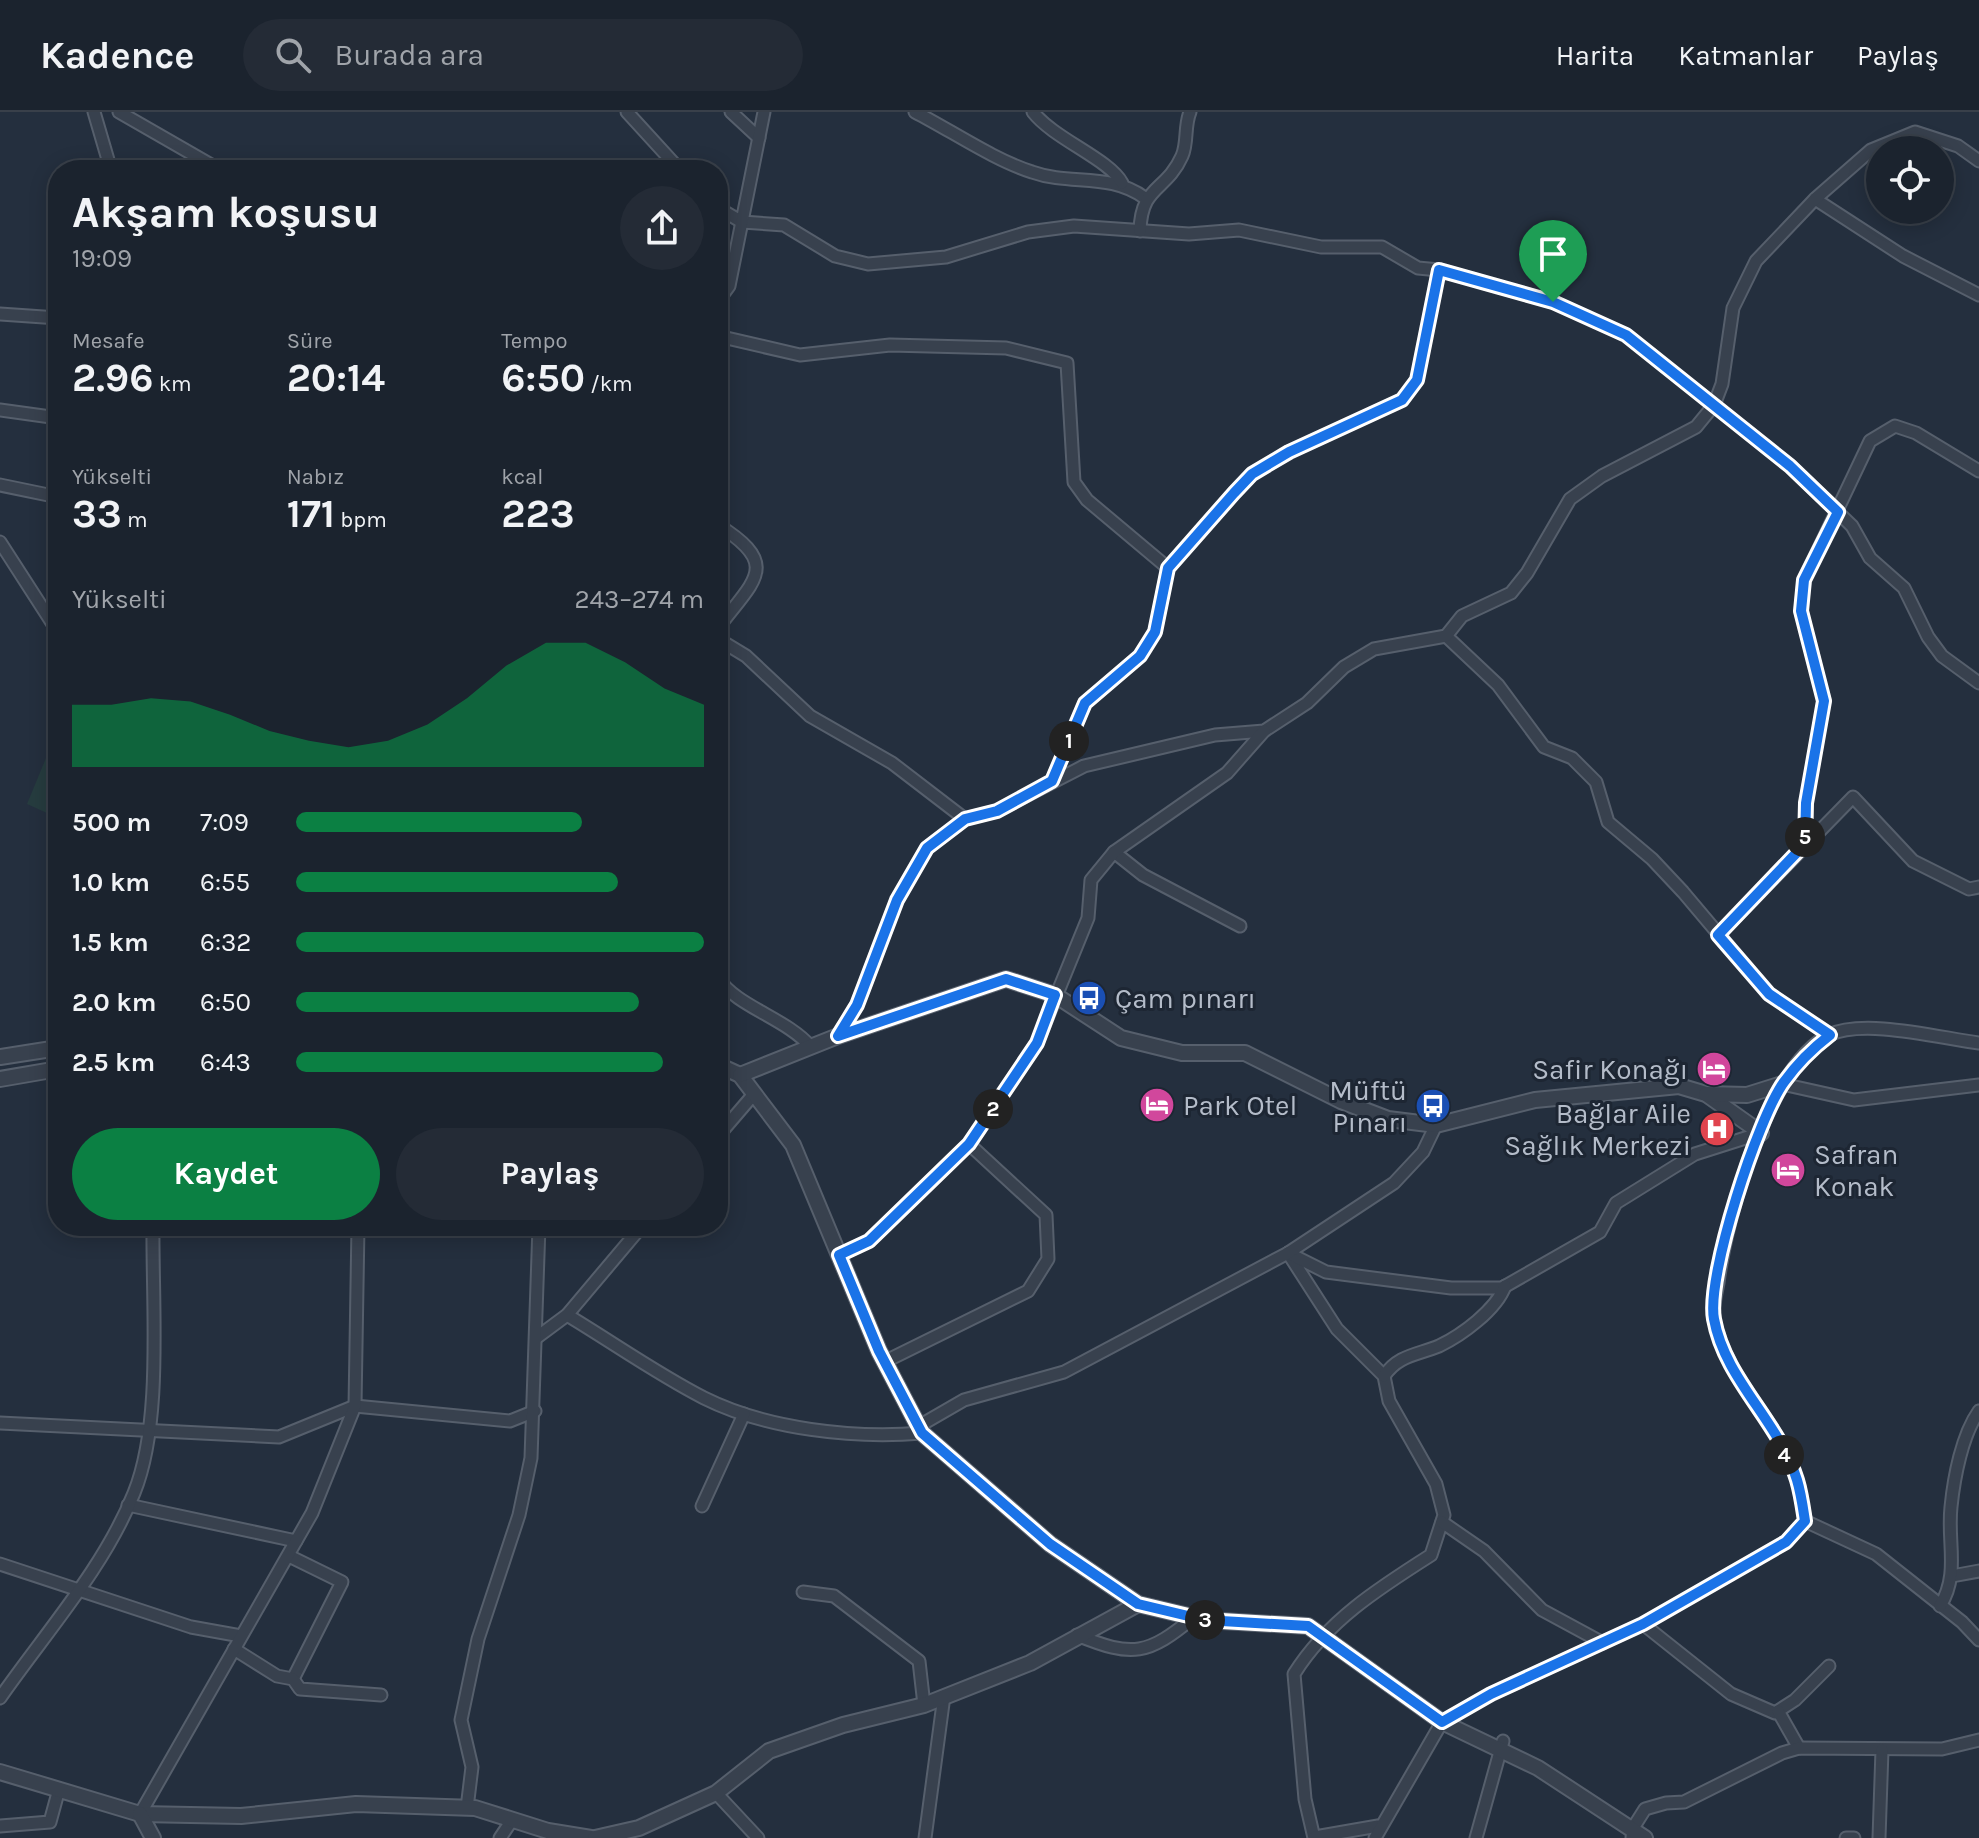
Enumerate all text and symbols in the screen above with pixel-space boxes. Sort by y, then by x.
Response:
search box [243,19,803,91]
text: Kadence [40,33,195,78]
icon: search [271,33,315,77]
text: Burada ara [335,37,484,73]
text: Harita [1556,39,1634,72]
text: Katmanlar [1678,39,1813,72]
text: Paylaş [1857,39,1939,72]
map controls [1866,136,1954,224]
button: locate [1866,136,1954,224]
button: share [620,186,704,270]
text: Akşam koşusu [72,187,380,238]
pin [1519,220,1587,302]
icon: arrive [1531,232,1575,276]
text: 19:09 [72,243,132,274]
text: Mesafe [72,328,144,354]
text: Süre [287,328,333,354]
text: Tempo [501,328,567,354]
text: 2.96 [72,354,153,401]
text: 20:14 [287,354,385,401]
text: 6:50 [501,354,585,401]
text: km [153,371,192,397]
text: /km [585,371,633,397]
text: Yükselti [72,464,152,490]
text: Nabız [287,464,344,490]
text: kcal [501,464,543,490]
text: 33 [72,490,122,537]
text: 171 [287,490,335,537]
text: 223 [501,490,575,537]
text: m [122,507,148,533]
text: bpm [335,507,387,533]
text: Yükselti [72,584,167,615]
text: 243–274 m [574,584,704,615]
pin: 1 [1049,721,1089,761]
text: 1 [1065,728,1073,754]
text: 500 m [72,807,151,838]
text: 7:09 [200,807,249,838]
pin: 5 [1785,817,1825,857]
text: 5 [1799,824,1811,850]
text: 1.0 km [72,867,150,898]
text: 6:55 [200,867,250,898]
text: 1.5 km [72,927,149,958]
text: 6:32 [200,927,251,958]
bus stop icon: Çam pınarı [1070,979,1108,1017]
place label: Çam pınarı [1115,982,1256,1015]
text: 2.0 km [72,987,156,1018]
text: 6:50 [200,987,251,1018]
text: 2.5 km [72,1047,155,1078]
text: 6:43 [200,1047,251,1078]
hotel icon: Safir Konağı [1695,1050,1733,1088]
place label: Safir Konağı [1532,1053,1688,1086]
place label: Müftü Pınarı [1329,1074,1407,1139]
hotel icon: Park Otel [1138,1086,1176,1124]
bus stop icon: Müftü Pınarı [1414,1087,1452,1125]
pin: 2 [973,1089,1013,1129]
place label: Park Otel [1183,1089,1297,1122]
text: 2 [986,1096,1000,1122]
place label: Bağlar Aile Sağlık Merkezi [1504,1097,1691,1162]
hospital icon: Bağlar Aile Sağlık Merkezi [1698,1110,1736,1148]
button: Kaydet [72,1128,380,1220]
button: Paylaş [396,1128,704,1220]
place label: Safran Konak [1814,1138,1898,1203]
hotel icon: Safran Konak [1769,1151,1807,1189]
pin: 4 [1764,1435,1804,1475]
text: 4 [1777,1442,1791,1468]
pin: 3 [1185,1600,1225,1640]
text: 3 [1198,1607,1212,1633]

